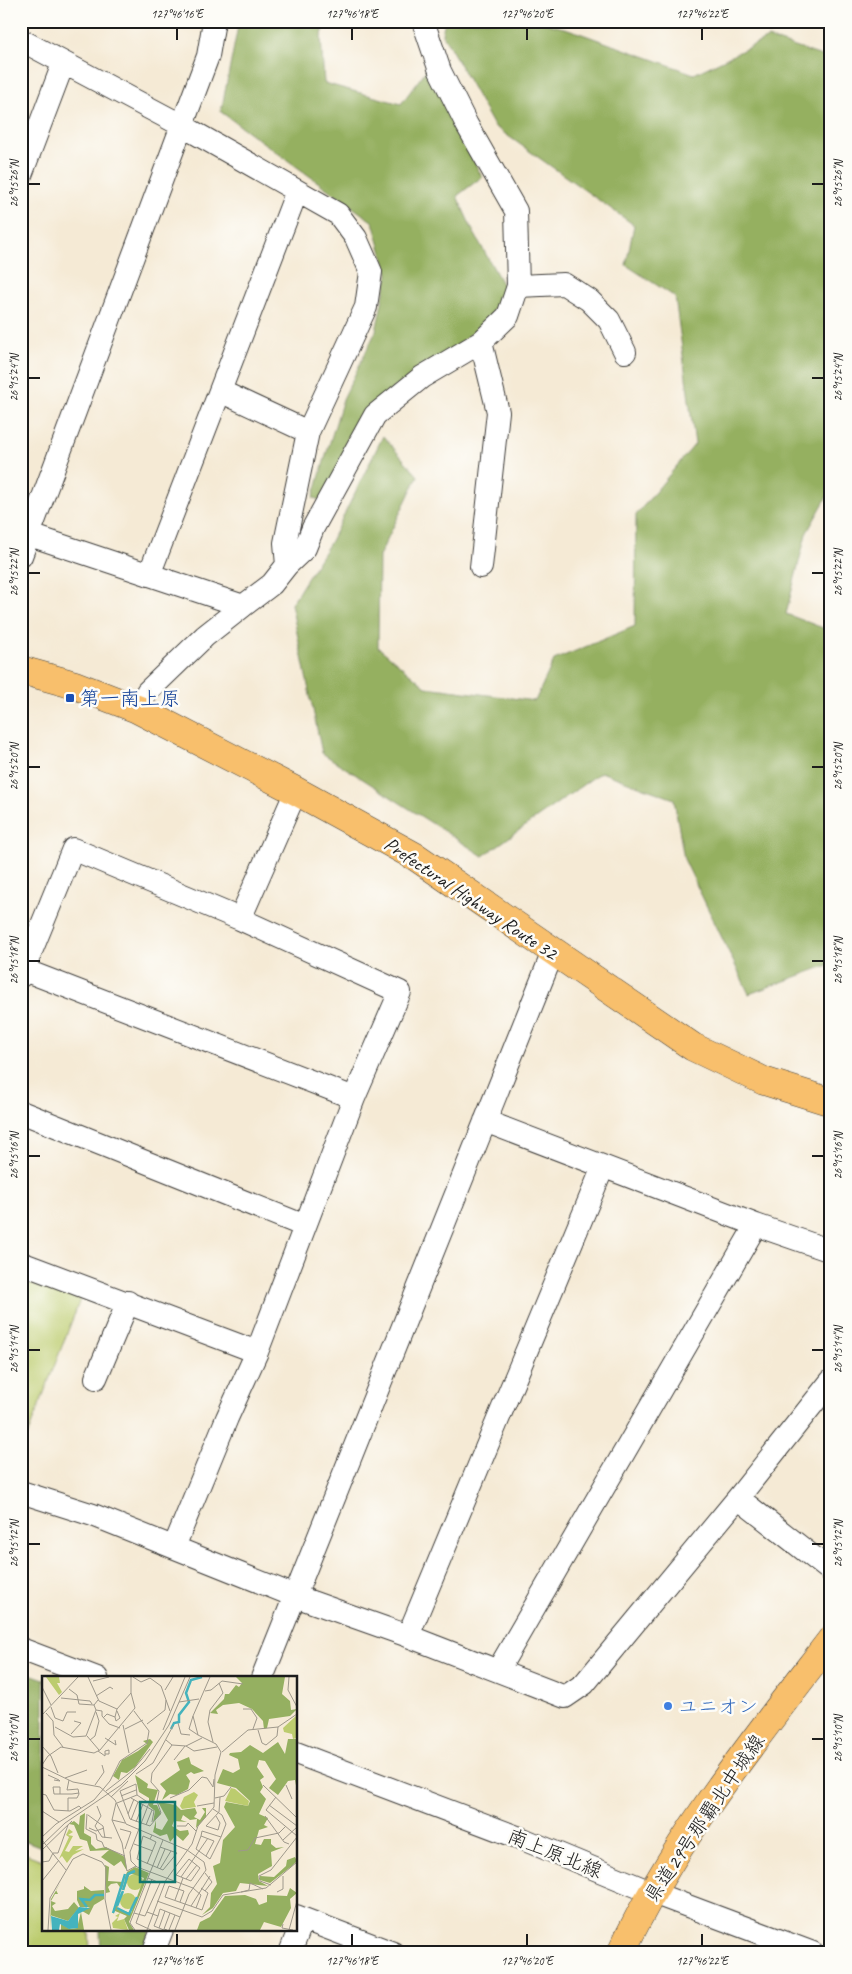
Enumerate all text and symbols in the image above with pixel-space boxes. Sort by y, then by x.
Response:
text: 127°46'16"E [151,6,205,22]
text: 127°46'18"E [326,6,380,22]
text: 127°46'20"E [501,6,555,22]
text: 127°46'22"E [676,6,730,22]
text: 26°15'26"N [6,159,22,208]
text: 26°15'26"N [830,159,846,208]
text: 26°15'24"N [6,353,22,402]
text: 26°15'24"N [830,353,846,402]
text: 26°15'22"N [6,548,22,597]
text: 26°15'22"N [830,548,846,597]
place label: 第一南上原 [80,686,180,711]
marker: 第一南上原 [64,692,76,704]
text: 26°15'20"N [6,742,22,791]
text: 26°15'20"N [830,742,846,791]
street label: Prefectural Highway Route 32 [379,831,564,967]
text: 26°15'18"N [6,936,22,985]
text: 26°15'18"N [830,936,846,985]
text: 26°15'16"N [6,1131,22,1180]
text: 26°15'16"N [830,1131,846,1180]
text: 26°15'14"N [6,1325,22,1374]
text: 26°15'14"N [830,1325,846,1374]
text: 26°15'12"N [6,1519,22,1568]
text: 26°15'12"N [830,1519,846,1568]
inset map [42,1676,298,1932]
place label: ユニオン [678,1694,758,1719]
marker: ユニオン [662,1700,674,1712]
text: 26°15'10"N [6,1714,22,1763]
text: 26°15'10"N [830,1714,846,1763]
street label: 県道29号那覇北中城線 [639,1729,770,1907]
street label: 南上原北線 [504,1823,606,1884]
text: 127°46'16"E [151,1953,205,1969]
text: 127°46'18"E [326,1953,380,1969]
text: 127°46'20"E [501,1953,555,1969]
text: 127°46'22"E [676,1953,730,1969]

